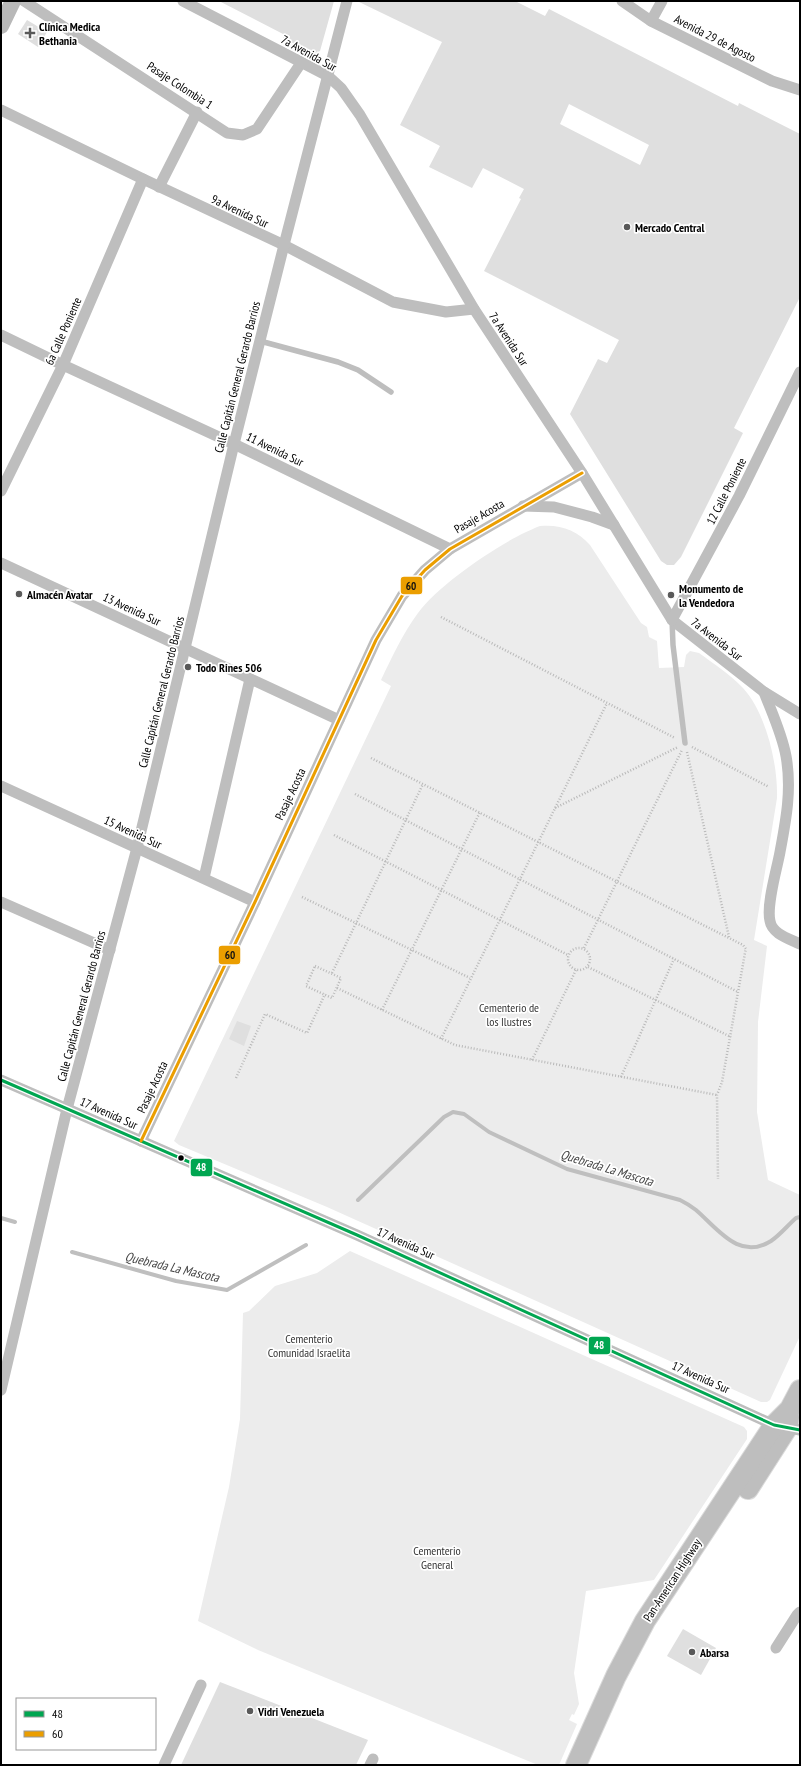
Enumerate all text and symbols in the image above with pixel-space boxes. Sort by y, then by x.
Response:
street label: Avenida 29 de Agosto [672,11,758,65]
place label: Clínica Medica Bethania [39,19,100,48]
marker: Clínica Medica Bethania [24,27,36,39]
street label: 7a Avenida Sur [279,32,340,75]
street label: Pasaje Colombia 1 [144,58,216,112]
street label: 9a Avenida Sur [209,191,272,231]
place label: Mercado Central [635,220,704,235]
marker: Mercado Central [622,222,632,232]
street label: 6a Calle Poniente [41,295,85,367]
street label: Calle Capitán General Gerardo Barrios [211,300,263,454]
street label: 7a Avenida Sur [486,309,532,369]
street label: 11 Avenida Sur [244,429,307,470]
street label: 12 Calle Poniente [703,455,749,527]
street label: Pasaje Acosta [451,496,507,536]
line badge: 60 [400,576,423,595]
text: 60 [406,579,416,593]
place label: Monumento de la Vendedora [679,581,743,610]
place label: Almacén Avatar [26,587,93,602]
marker: Almacén Avatar [14,589,24,599]
street label: 13 Avenida Sur [101,589,164,629]
marker: Monumento de la Vendedora [666,590,676,600]
street label: 7a Avenida Sur [688,614,746,664]
street label: Calle Capitán General Gerardo Barrios [135,615,187,769]
place label: Todo Rines 506 [196,660,262,675]
marker: Todo Rines 506 [183,662,193,672]
street label: Pasaje Acosta [271,766,309,822]
street label: 15 Avenida Sur [102,812,165,852]
street label: Calle Capitán General Gerardo Barrios [54,929,108,1083]
line badge: 60 [218,945,241,965]
text: 60 [225,948,235,962]
park label: Cementerio de los Ilustres [479,1000,539,1029]
street label: Pasaje Acosta [133,1059,171,1115]
street label: 17 Avenida Sur [78,1094,141,1133]
water label: Quebrada La Mascota [559,1146,656,1190]
unlabelled marker [176,1153,186,1163]
line badge: 48 [190,1158,213,1177]
text: 48 [196,1160,206,1174]
street label: 17 Avenida Sur [375,1224,438,1263]
water label: Quebrada La Mascota [123,1248,221,1286]
park label: Cementerio Comunidad Israelita [268,1331,350,1360]
line badge: 48 [588,1336,611,1355]
text: 48 [594,1338,604,1352]
street label: 17 Avenida Sur [670,1358,733,1397]
street label: Pan-American Highway [640,1535,705,1624]
park label: Cementerio General [413,1543,461,1572]
place label: Abarsa [699,1645,729,1660]
marker: Abarsa [687,1647,697,1657]
legend [16,1698,156,1750]
place label: Vidri Venezuela [257,1704,324,1719]
text: 48 [52,1706,63,1721]
marker: Vidri Venezuela [245,1706,255,1716]
text: 60 [52,1726,63,1741]

